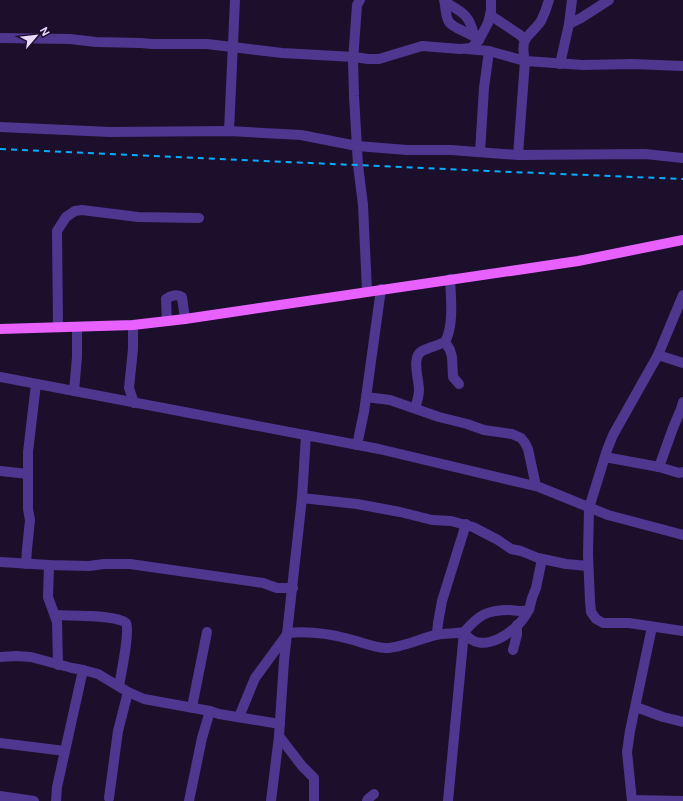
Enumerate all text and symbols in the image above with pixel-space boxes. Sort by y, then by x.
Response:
north arrow [16,16,56,56]
text: N [37,24,53,38]

